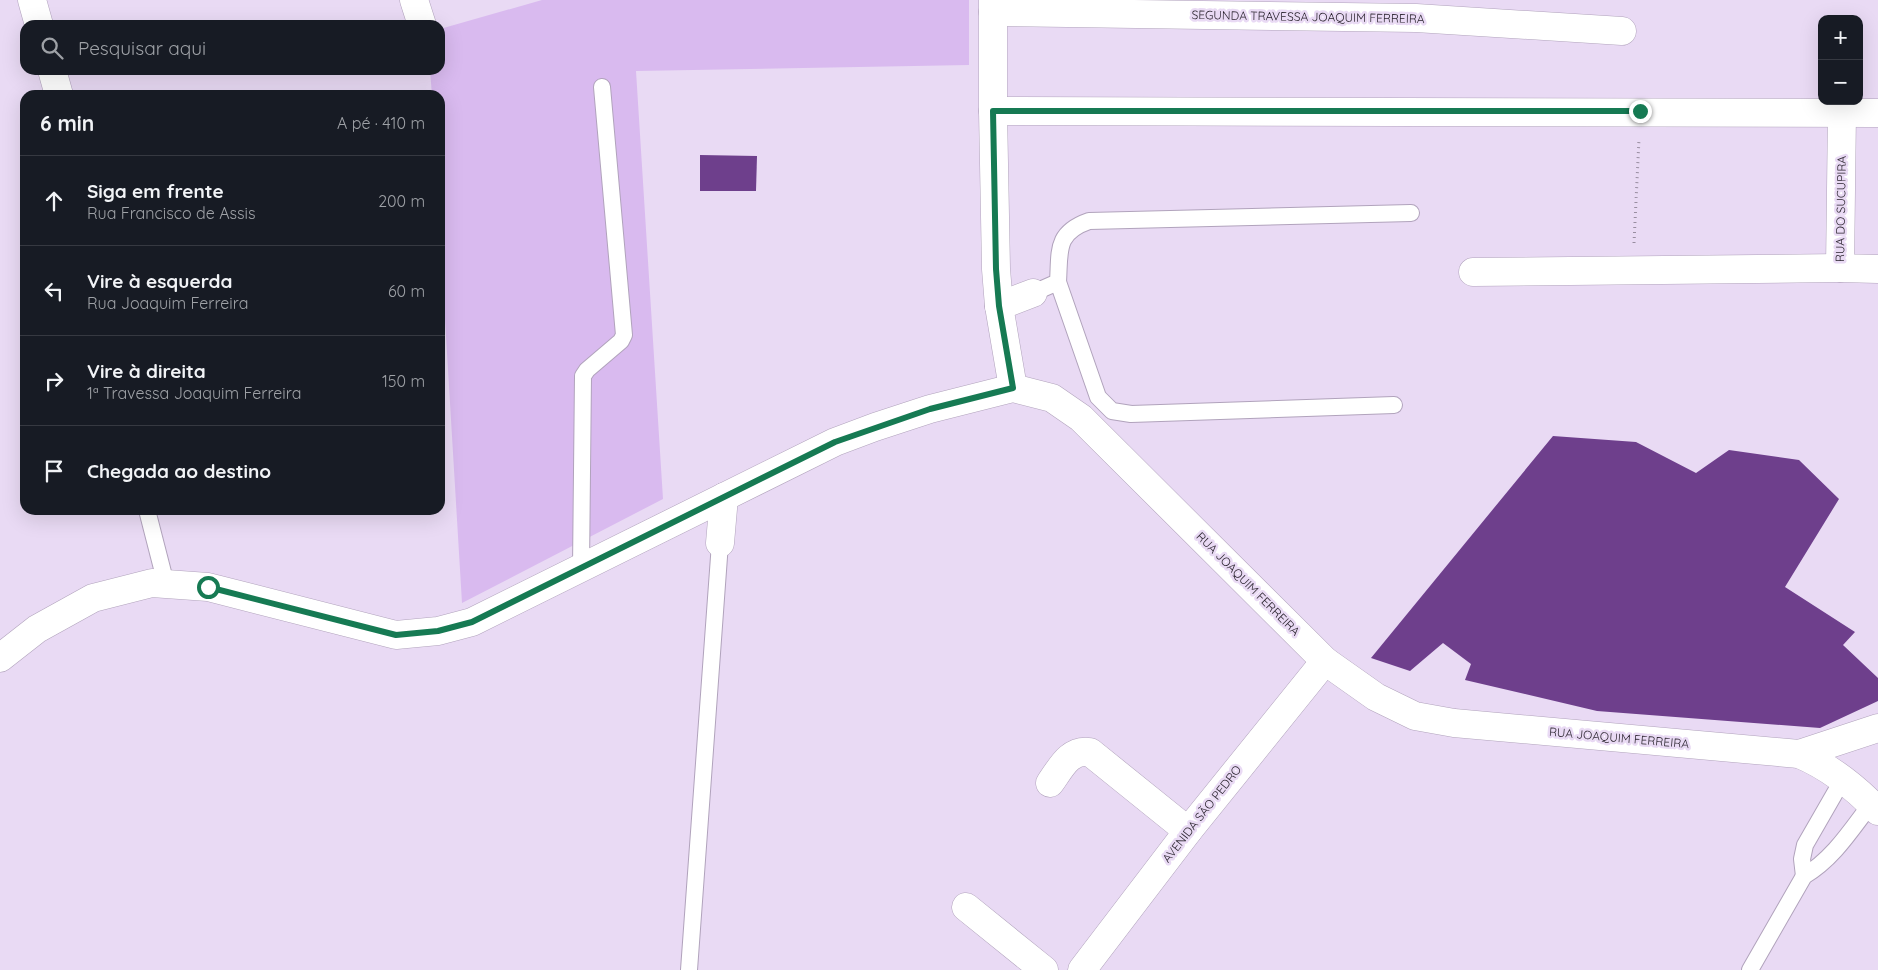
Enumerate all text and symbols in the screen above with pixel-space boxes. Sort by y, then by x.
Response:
street label: SEGUNDA TRAVESSA JOAQUIM FERREIRA [1191,7,1425,26]
map controls [1818,15,1863,105]
button: + [1818,15,1863,60]
search box [20,20,445,75]
icon: search [38,34,66,62]
text: Pesquisar aqui [78,36,206,60]
button: − [1818,60,1863,105]
route end [1629,100,1652,123]
text: 6 min [40,110,94,136]
text: A pé · 410 m [337,113,425,133]
street label: RUA DO SUCUPIRA [1832,156,1849,262]
text: Siga em frente [87,179,224,203]
icon: ahead [40,187,68,215]
text: 200 m [378,191,425,211]
text: Rua Francisco de Assis [87,203,255,223]
text: Vire à esquerda [87,269,232,293]
icon: left [40,277,68,305]
text: 60 m [388,281,425,301]
text: Rua Joaquim Ferreira [87,293,248,313]
text: Vire à direita [87,359,206,383]
icon: right [40,367,68,395]
text: 150 m [382,371,425,391]
text: 1ª Travessa Joaquim Ferreira [87,383,301,403]
icon: arrive [40,457,68,485]
text: Chegada ao destino [87,459,271,483]
street label: RUA JOAQUIM FERREIRA [1193,529,1304,639]
route start [197,576,220,599]
street label: RUA JOAQUIM FERREIRA [1548,724,1690,751]
street label: AVENIDA SÃO PEDRO [1159,762,1244,865]

